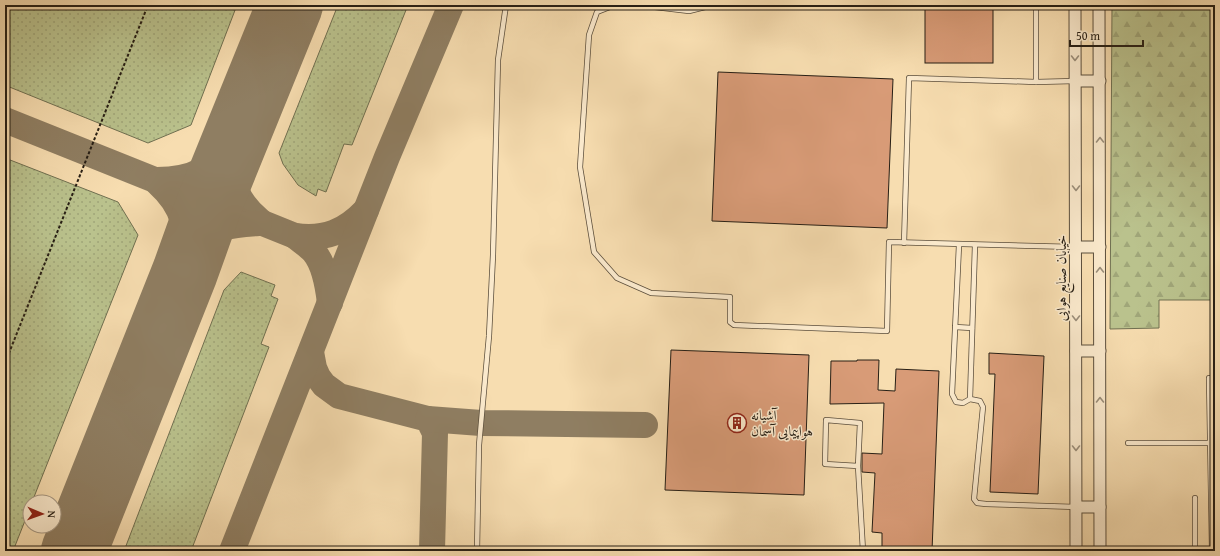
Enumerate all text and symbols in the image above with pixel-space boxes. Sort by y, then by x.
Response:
scale bar [1070,22,1143,48]
text: 50 m [1076,27,1100,44]
one-way arrow [1071,55,1079,61]
one-way arrow [1096,137,1104,143]
one-way arrow [1072,185,1080,191]
street label: خیابان صنایع هوایی [1051,235,1075,321]
one-way arrow [1096,267,1104,273]
one-way arrow [1072,315,1080,321]
one-way arrow [1096,397,1104,403]
place label: آشیانه هواپیمایی آسمان [751,405,813,441]
building icon: آشیانه هواپیمایی آسمان [726,412,748,434]
one-way arrow [1072,445,1080,451]
north arrow [22,494,62,534]
text: N [44,510,60,519]

